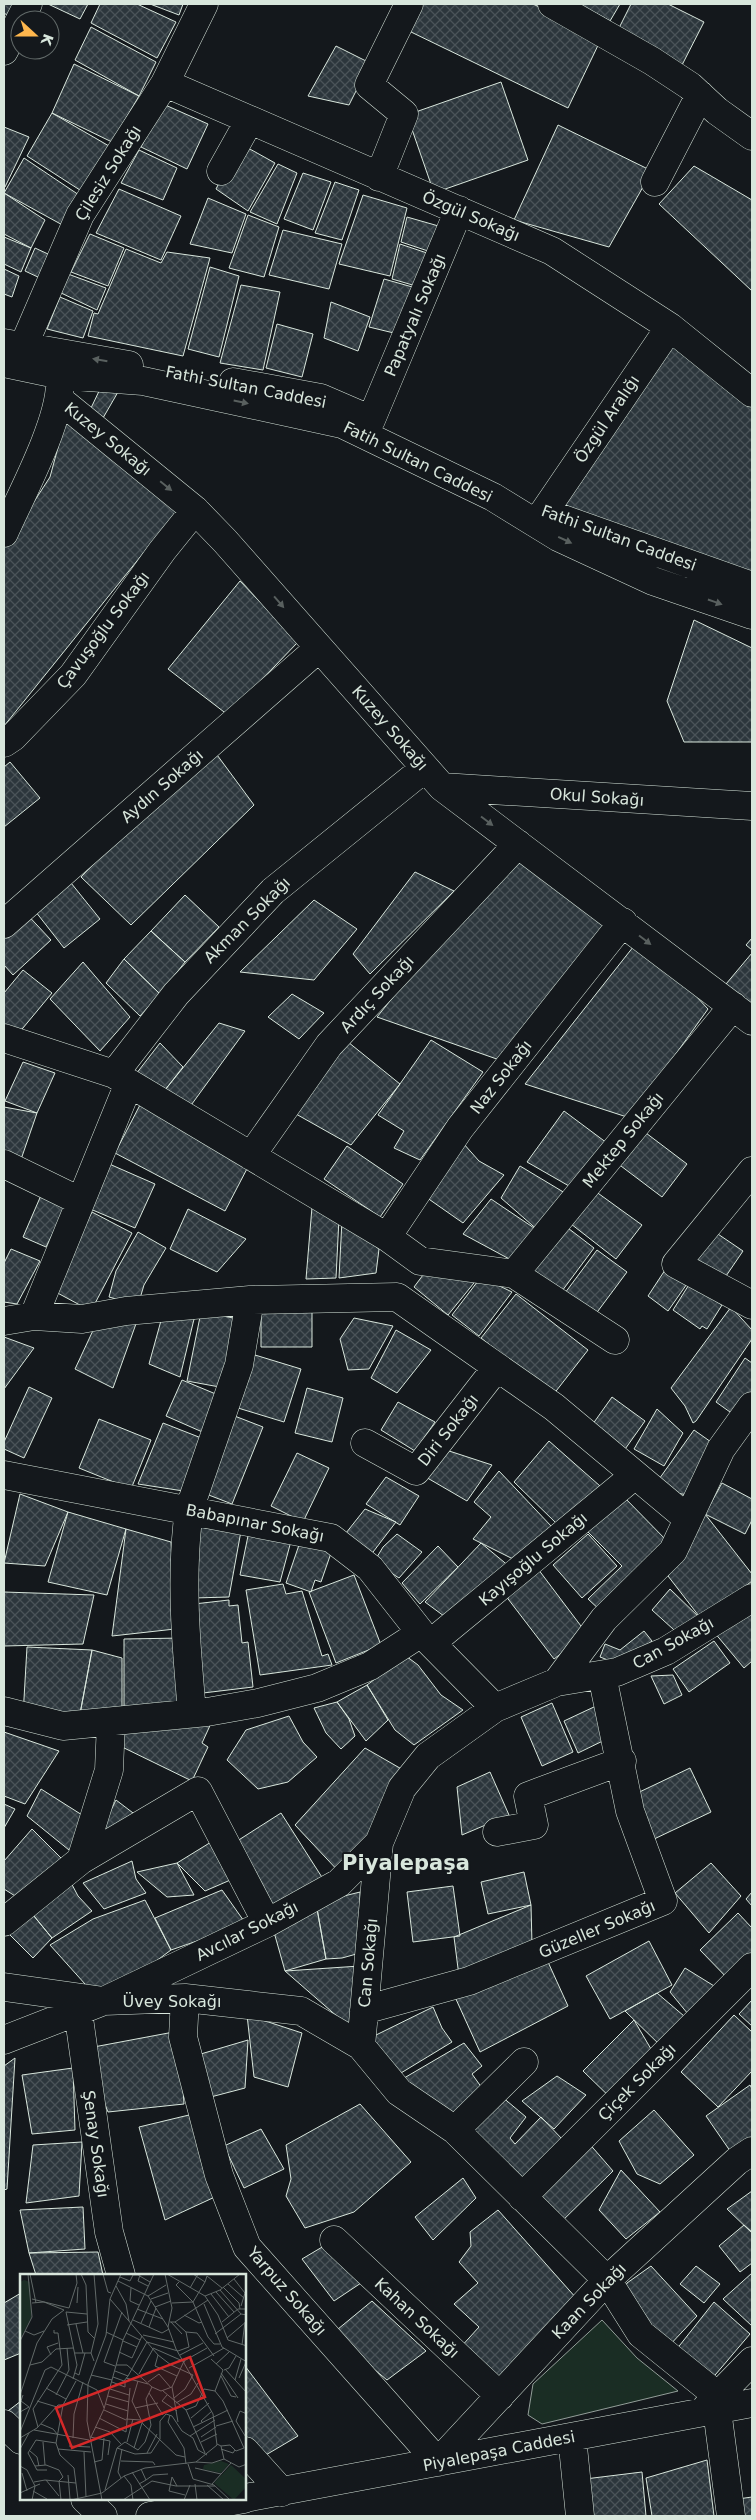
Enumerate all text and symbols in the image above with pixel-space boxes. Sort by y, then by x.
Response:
north arrow [10,10,60,60]
text: K [37,32,57,49]
street label: Çilesiz Sokağı [71,122,145,224]
street label: Özgül Sokağı [419,187,523,245]
street label: Papatyalı Sokağı [381,251,449,379]
one-way arrow [91,355,107,363]
street label: Fathi Sultan Caddesi [164,362,328,412]
street label: Özgül Aralığı [571,372,643,466]
street label: Kuzey Sokağı [61,398,155,480]
one-way arrow [234,398,249,406]
street label: Fatih Sultan Caddesi [340,418,496,506]
one-way arrow [159,481,172,492]
street label: Fathi Sultan Caddesi [539,501,699,575]
one-way arrow [558,537,572,545]
street label: Çavuşoğlu Sokağı [53,568,153,692]
one-way arrow [274,596,285,609]
one-way arrow [708,599,723,606]
street label: Kuzey Sokağı [348,682,432,774]
street label: Aydın Sokağı [117,745,207,827]
street label: Okul Sokağı [549,784,645,810]
one-way arrow [480,816,494,826]
street label: Akman Sokağı [200,873,294,967]
one-way arrow [638,934,651,945]
street label: Ardıç Sokağı [336,951,418,1037]
street label: Naz Sokağı [466,1036,536,1118]
street label: Mektep Sokağı [579,1088,667,1192]
street label: Diri Sokağı [414,1390,482,1470]
street label: Babapınar Sokağı [184,1500,326,1546]
street label: Kayışoğlu Sokağı [475,1508,591,1610]
street label: Can Sokağı [629,1613,717,1673]
district label: Piyalepaşa [342,1851,470,1875]
street label: Güzeller Sokağı [536,1896,658,1962]
street label: Avcılar Sokağı [193,1897,301,1965]
street label: Can Sokağı [355,1918,381,2008]
street label: Üvey Sokağı [123,1992,221,2011]
street label: Çiçek Sokağı [594,2039,680,2125]
street label: Şenay Sokağı [79,2089,113,2199]
street label: Yarpuz Sokağı [243,2242,331,2339]
street label: Kaan Sokağı [548,2259,630,2343]
inset map [20,2274,246,2500]
street label: Kahan Sokağı [371,2274,463,2362]
street label: Piyalepaşa Caddesi [421,2427,577,2475]

